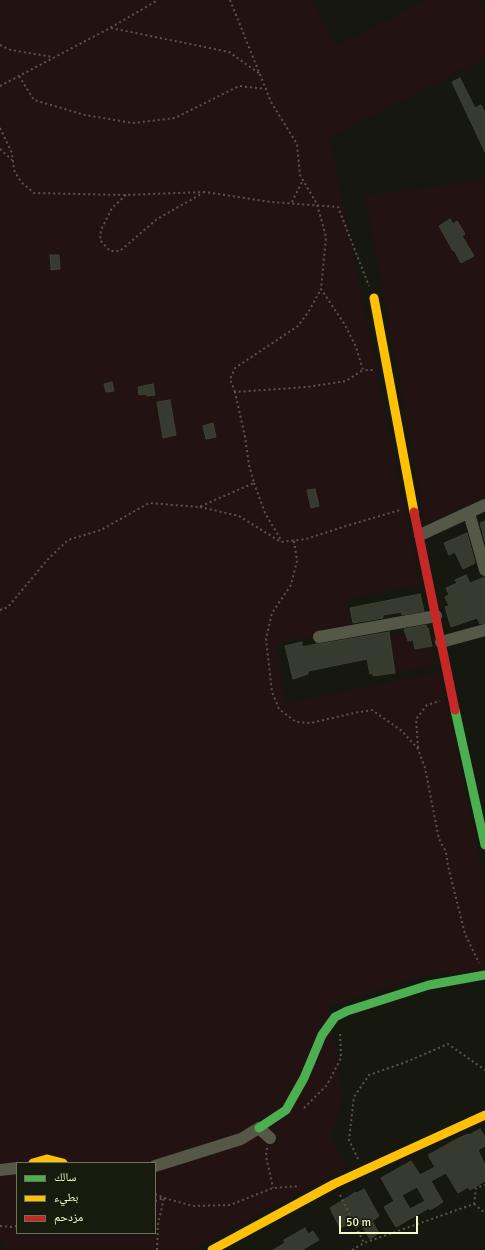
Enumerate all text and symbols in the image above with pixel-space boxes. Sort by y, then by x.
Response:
legend [16,1162,156,1234]
text: سالك [54,1170,76,1185]
text: بطيء [54,1190,78,1205]
scale bar [341,1208,420,1234]
text: مزدحم [54,1210,83,1225]
text: 50 m [346,1215,371,1230]

